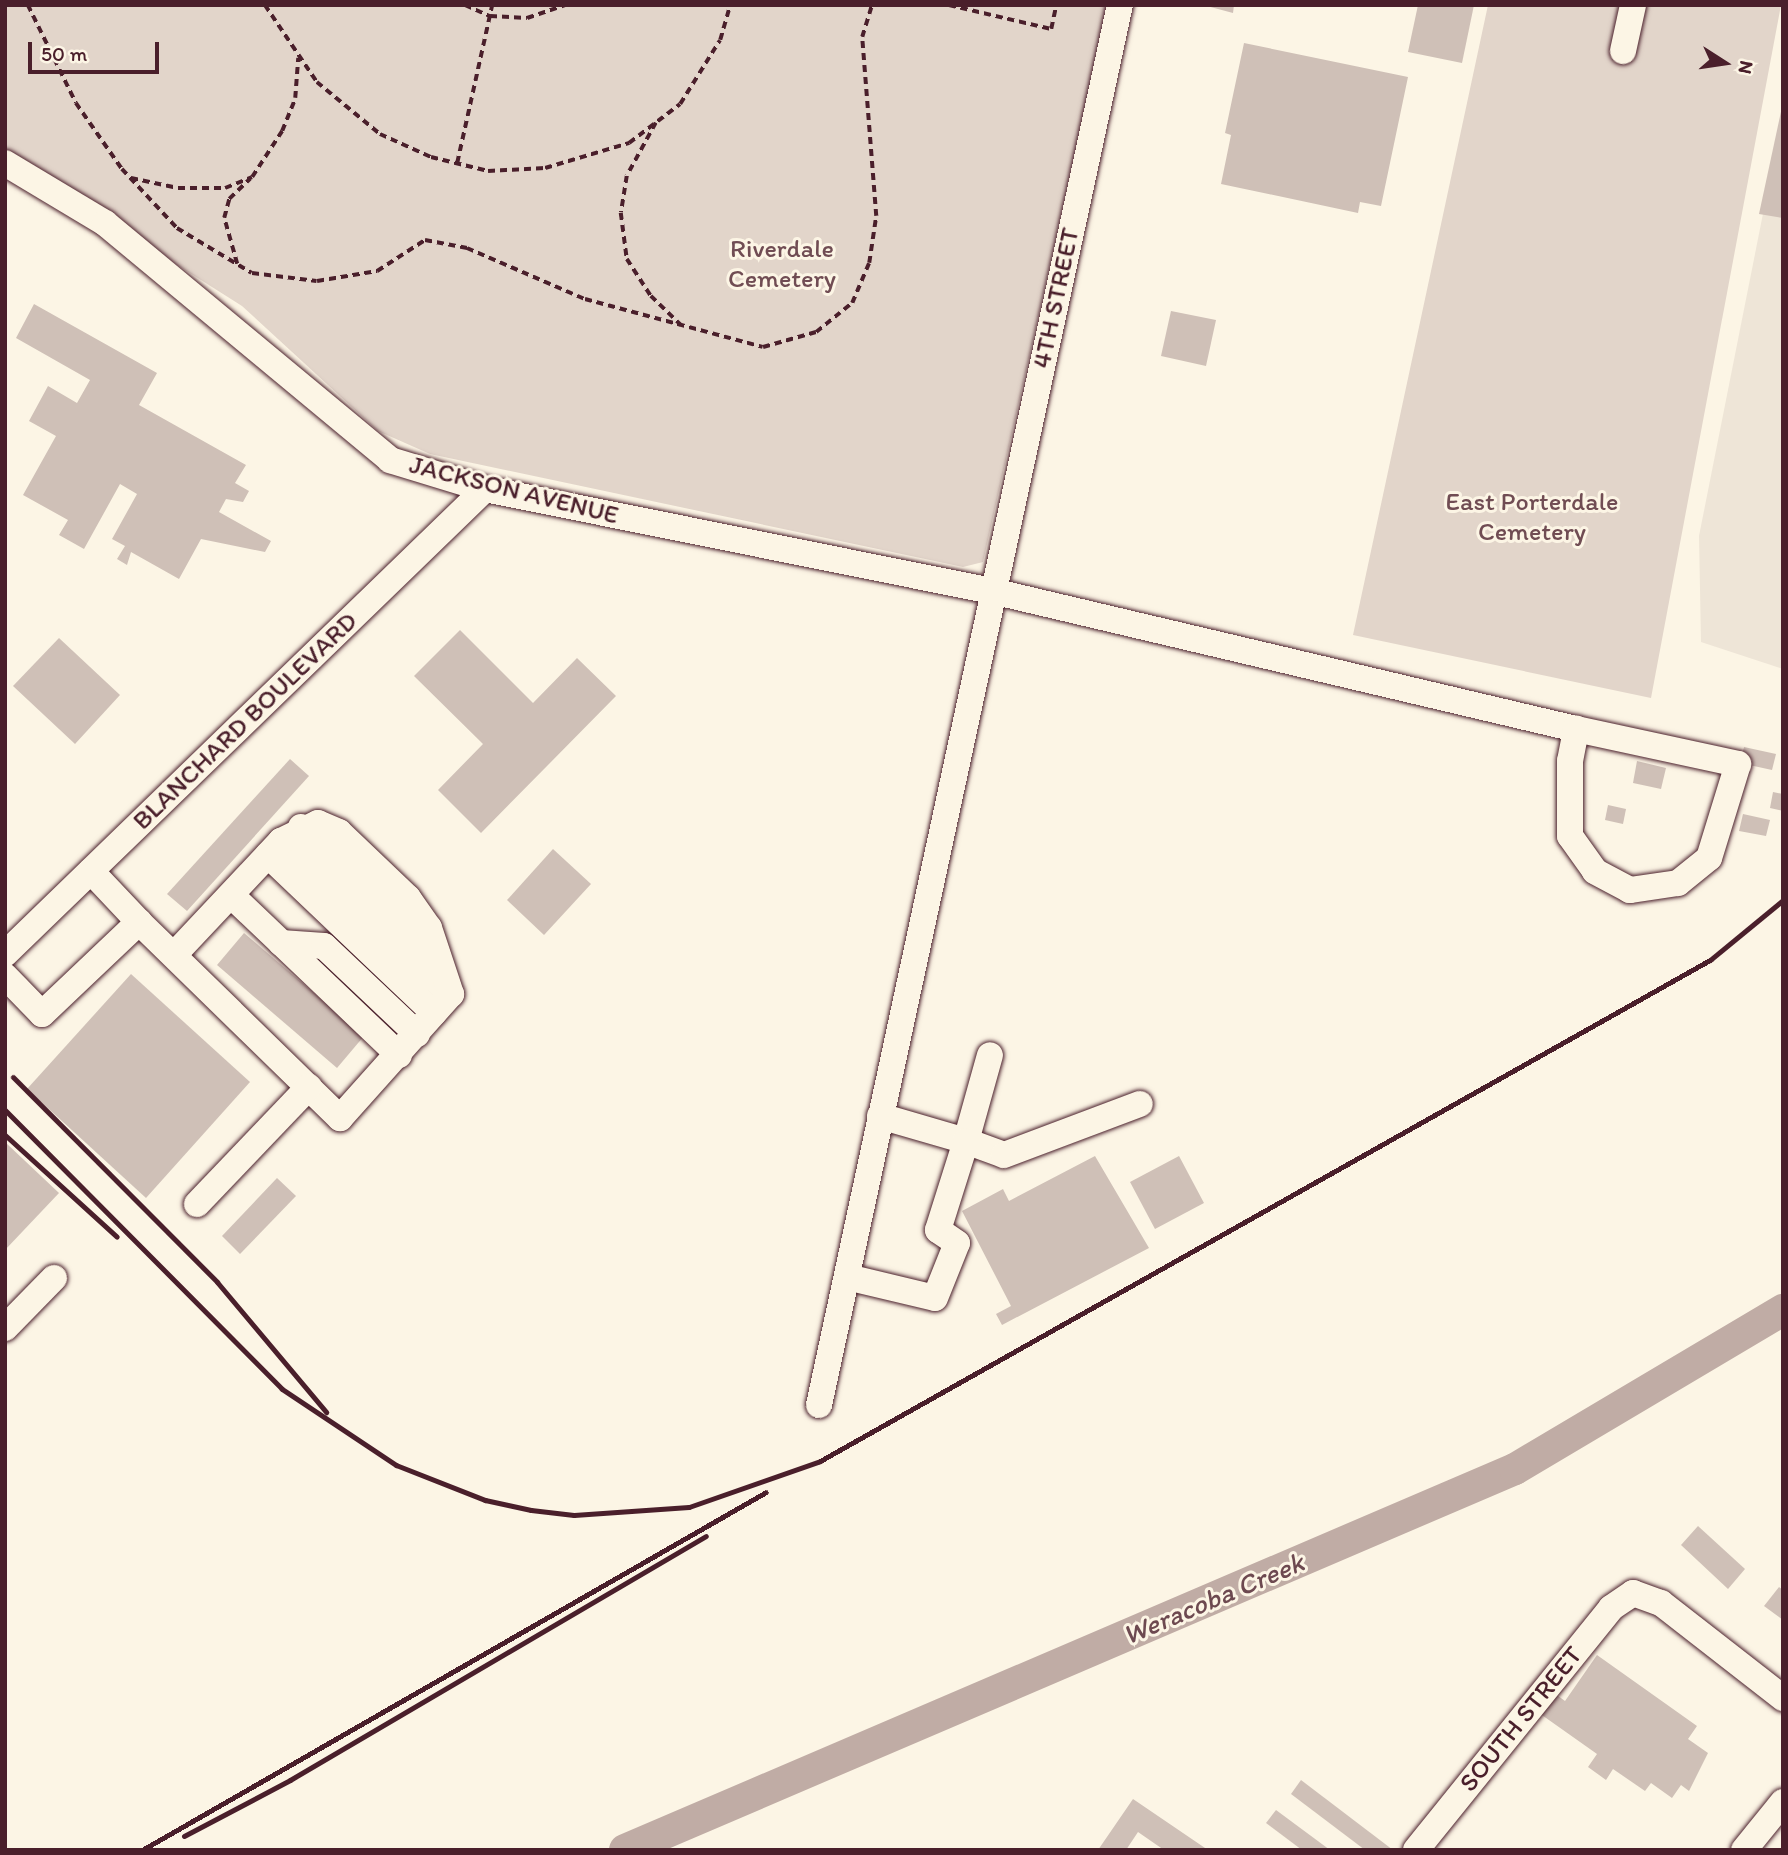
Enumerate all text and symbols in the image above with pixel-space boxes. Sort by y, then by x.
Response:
scale bar [32,28,163,72]
north arrow [1690,28,1760,98]
text: 50 m [41,41,87,66]
text: N [1733,59,1759,76]
street label: 4TH STREET [1026,225,1086,371]
park label: Riverdale Cemetery [728,233,836,294]
street label: JACKSON AVENUE [407,449,621,531]
park label: East Porterdale Cemetery [1446,486,1618,548]
street label: BLANCHARD BOULEVARD [127,606,363,836]
water label: Weracoba Creek [1117,1545,1309,1651]
street label: SOUTH STREET [1453,1640,1589,1798]

